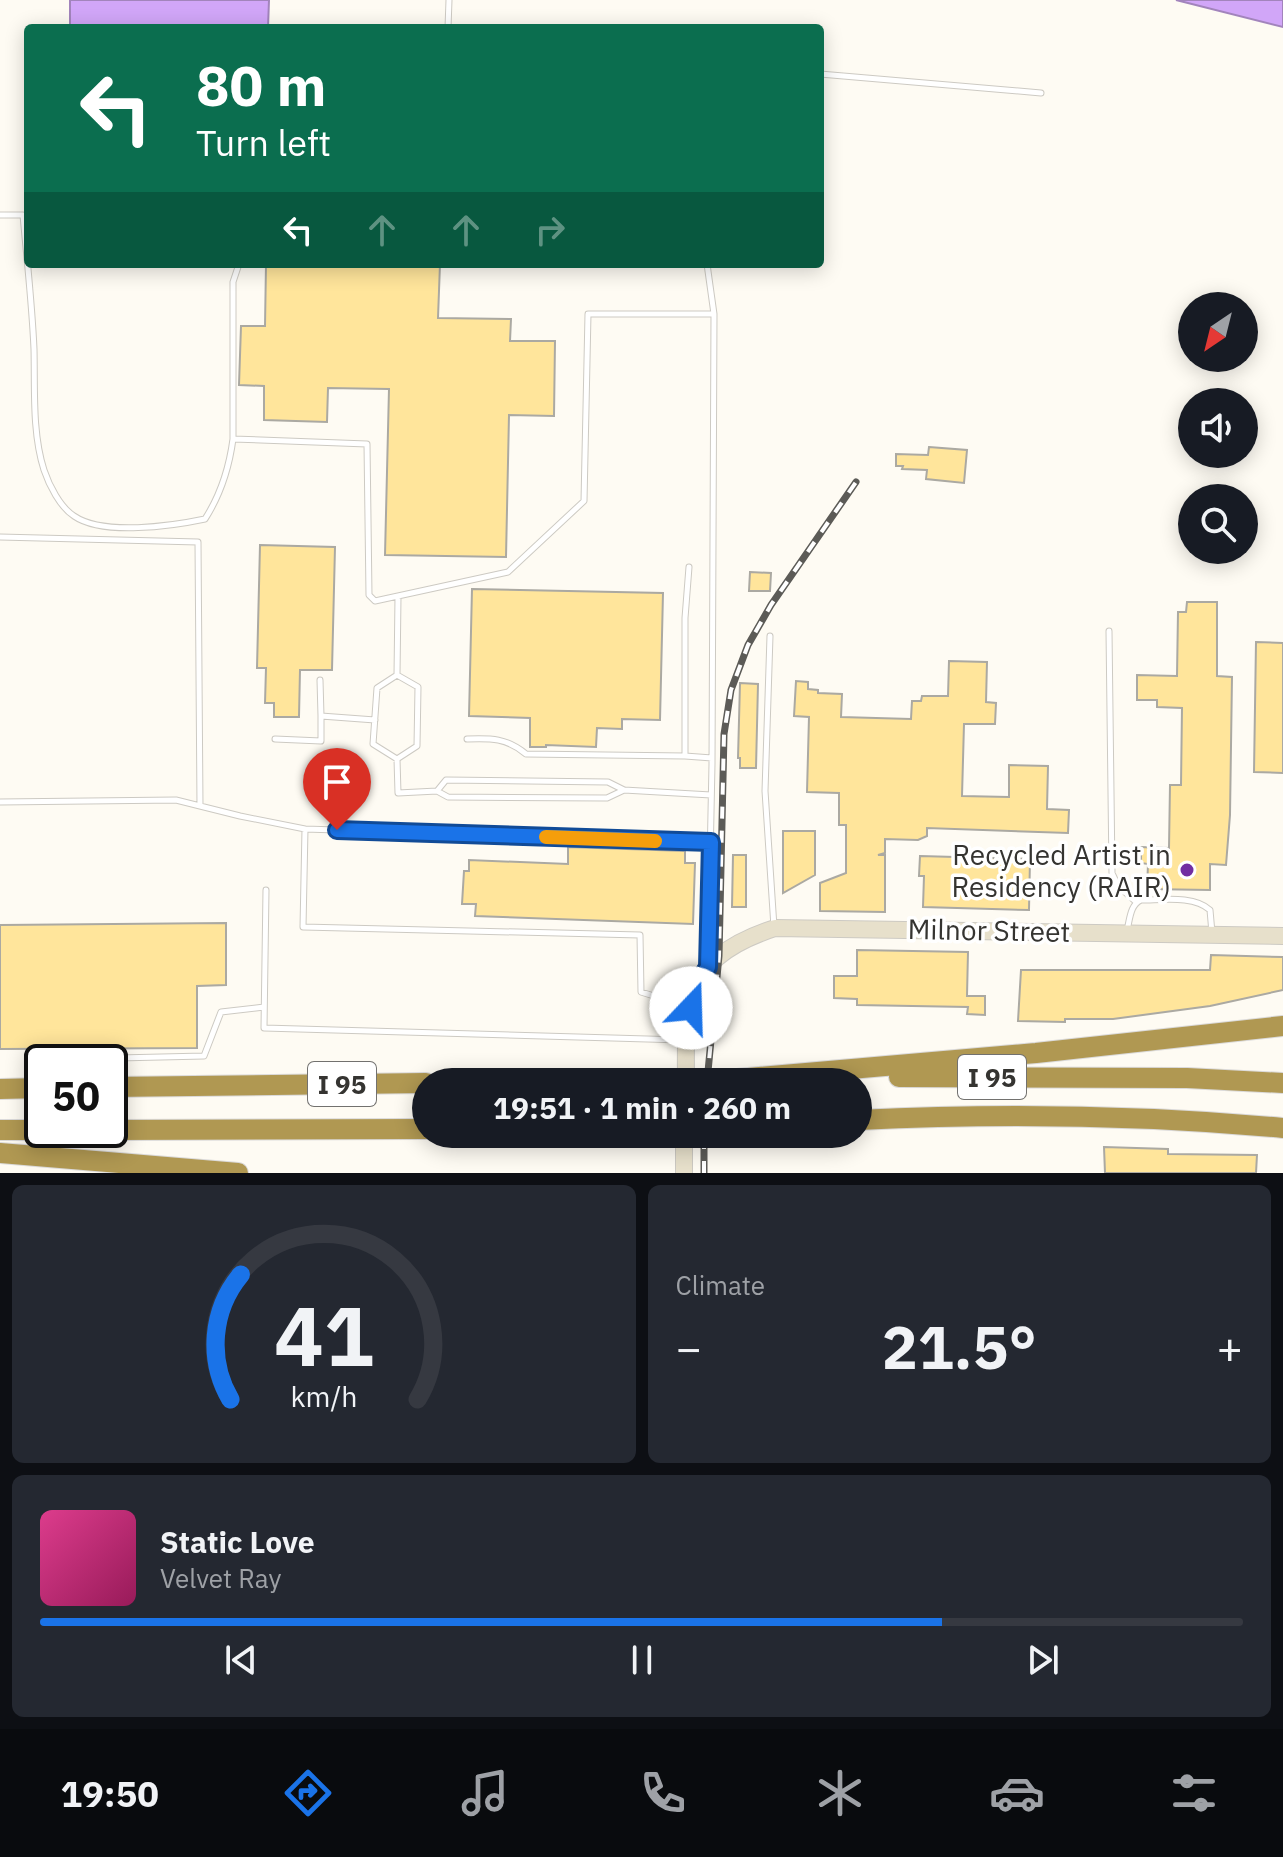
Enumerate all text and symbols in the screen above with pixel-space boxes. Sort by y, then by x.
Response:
text: 80 m [196,49,326,121]
icon: left [64,56,168,160]
text: Turn left [196,119,331,166]
icon: left [276,208,320,252]
icon: ahead [360,208,404,252]
icon: ahead [444,208,488,252]
icon: right [528,208,572,252]
north arrow [1178,292,1258,372]
map controls [1178,292,1258,564]
button: sound [1178,388,1258,468]
button: search [1178,484,1258,564]
pin [303,748,371,830]
icon: arrive [315,760,359,804]
place label: Recycled Artist in Residency (RAIR) [952,836,1171,905]
marker: Recycled Artist in Residency (RAIR) [1178,861,1196,879]
street label: Milnor Street [907,910,1071,950]
position arrow [649,966,733,1050]
speed limit sign: 50 [24,1044,128,1148]
road number: I 95 [958,1055,1026,1099]
road number: I 95 [308,1062,376,1106]
text: 19:51 · 1 min · 260 m [493,1088,791,1127]
text: Climate [676,1268,765,1302]
text: 41 [274,1281,374,1389]
text: 21.5° [882,1307,1037,1386]
text: − [676,1319,702,1376]
text: + [1217,1319,1243,1376]
text: km/h [290,1378,357,1415]
text: Static Love [160,1522,315,1561]
text: Velvet Ray [160,1561,281,1595]
icon: previous [219,1638,263,1682]
icon: pause [620,1638,664,1682]
icon: next [1021,1638,1065,1682]
icon: directions [280,1765,336,1821]
icon: music [457,1765,513,1821]
icon: phone [635,1765,691,1821]
icon: climate [812,1765,868,1821]
icon: car [989,1765,1045,1821]
icon: filters [1166,1765,1222,1821]
text: 19:50 [61,1770,159,1817]

